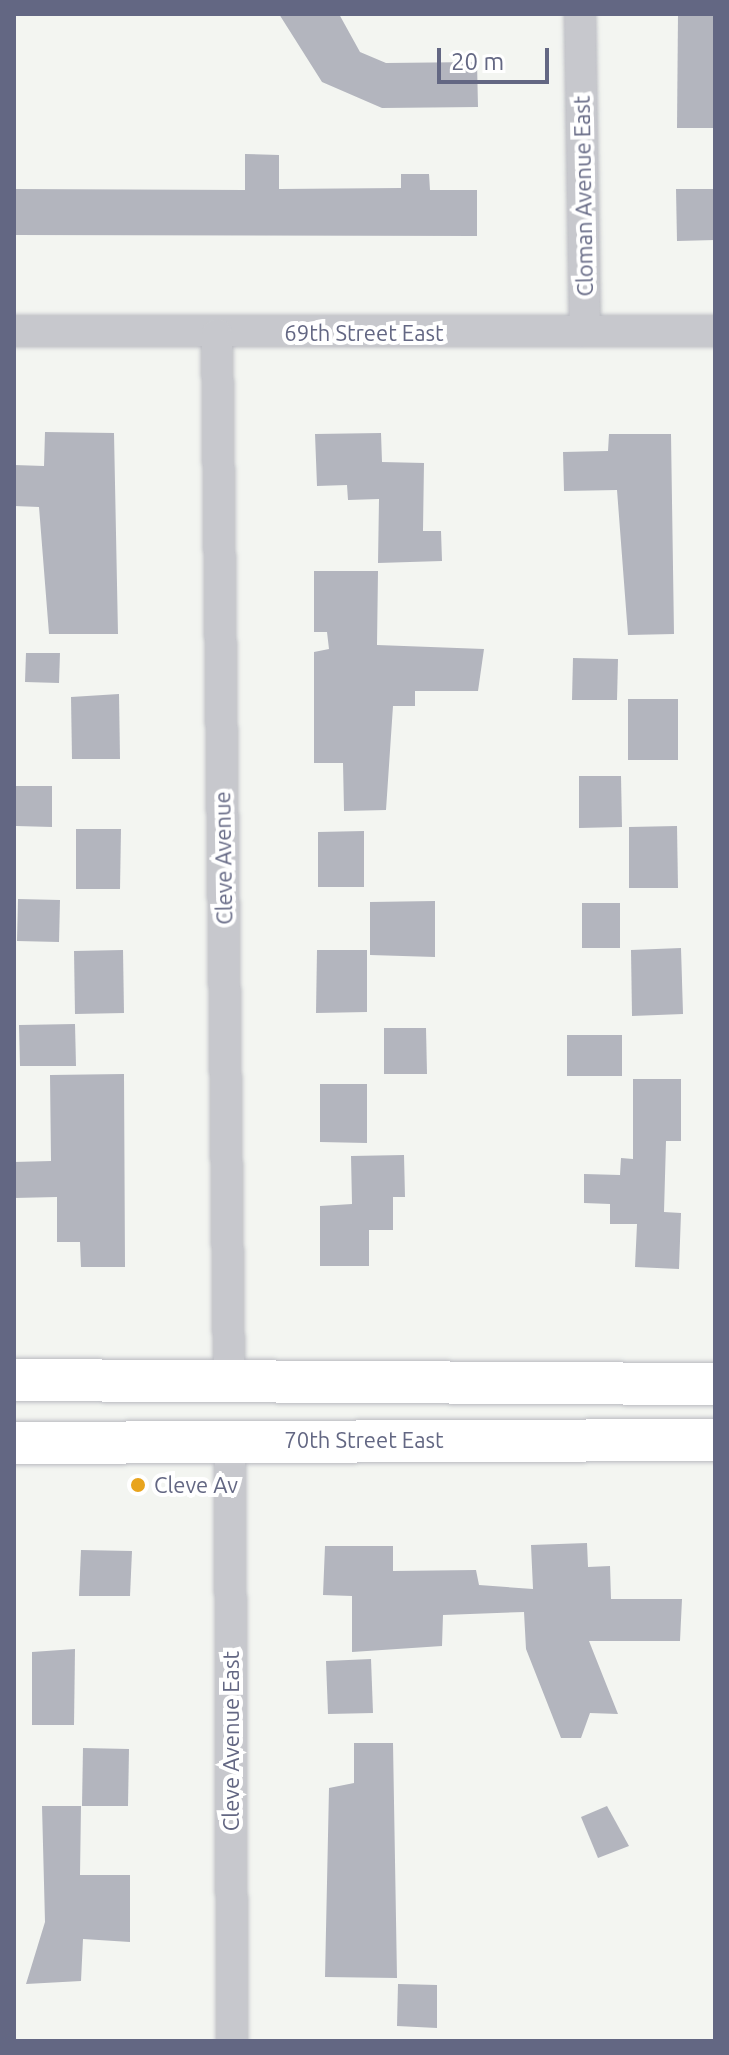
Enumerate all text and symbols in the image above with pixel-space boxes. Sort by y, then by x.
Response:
scale bar [441,32,553,82]
text: 20 m [451,48,504,75]
street label: Cloman Avenue East [568,95,598,297]
street label: 69th Street East [284,320,444,346]
street label: Cleve Avenue [209,791,237,925]
street label: 70th Street East [284,1427,444,1453]
place label: Cleve Av [154,1472,238,1498]
marker: Cleve Av [129,1476,147,1494]
street label: Cleve Avenue East [218,1651,244,1831]

